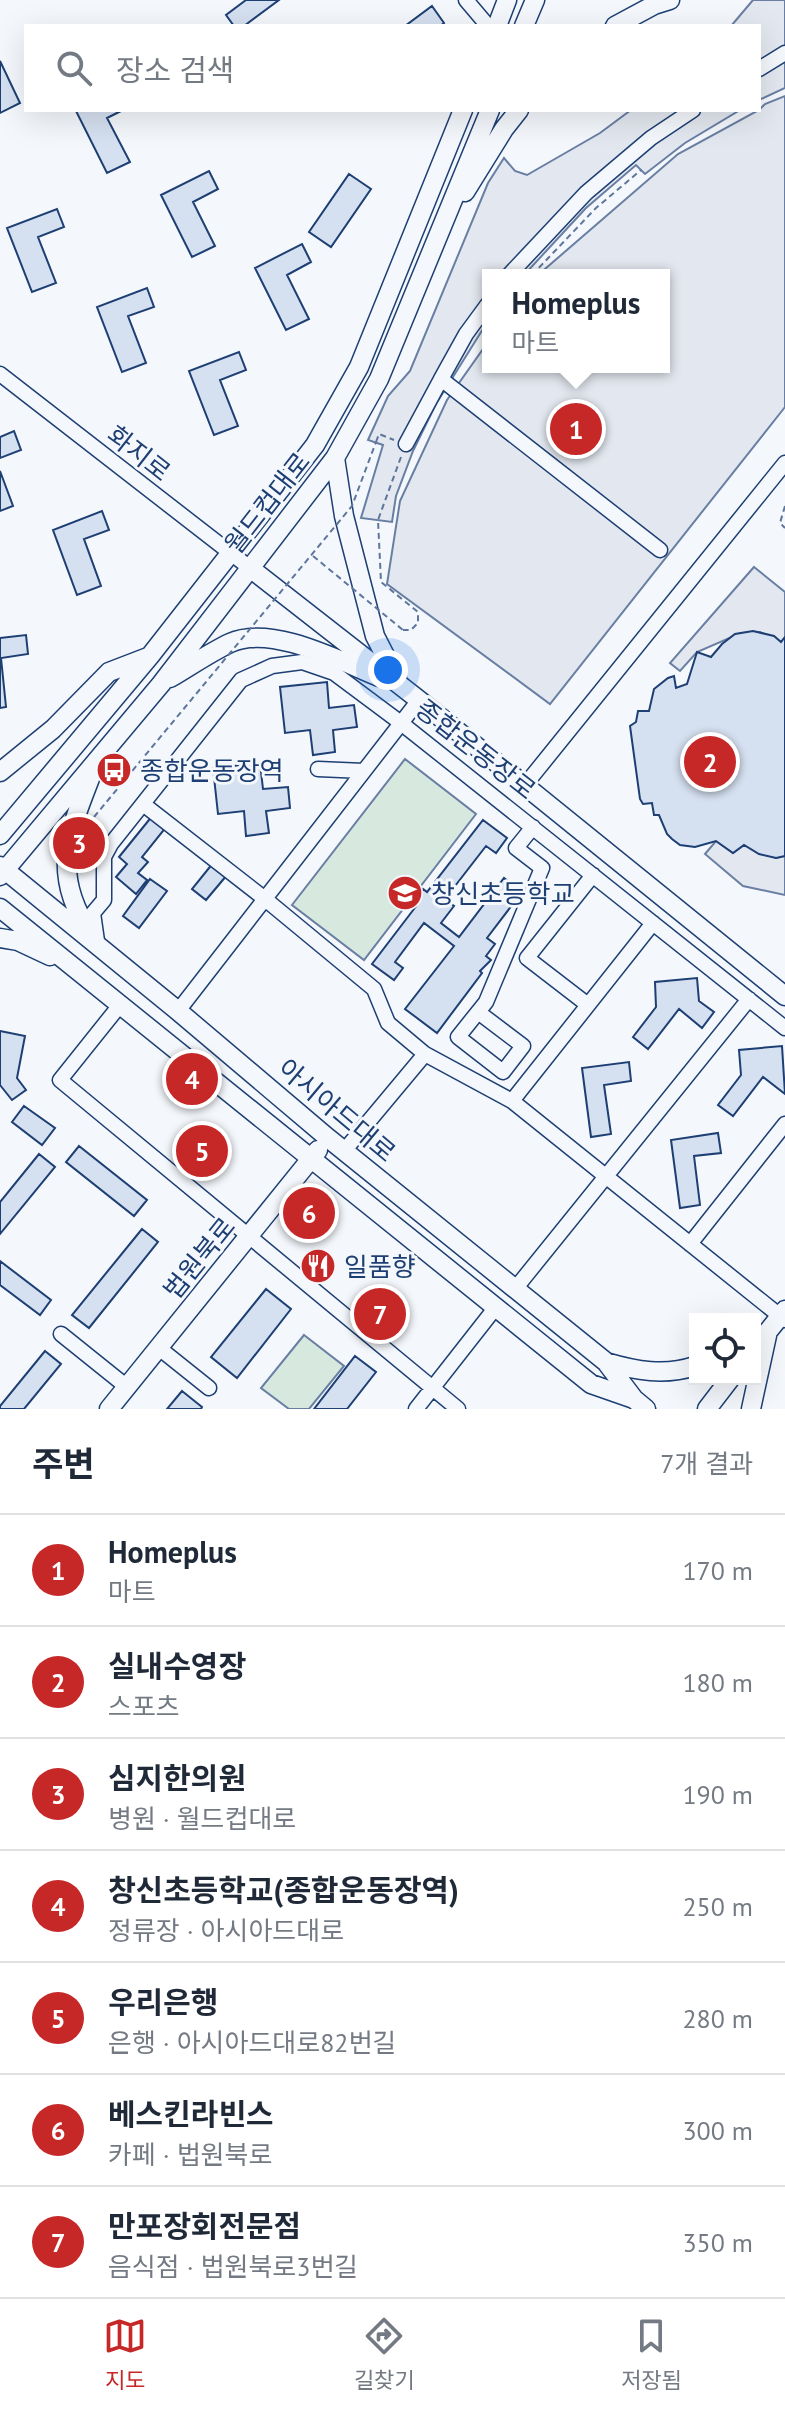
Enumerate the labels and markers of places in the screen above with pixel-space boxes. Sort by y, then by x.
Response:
pin: 1 [550,399,602,459]
pin: 2 [684,732,736,792]
bus stop icon: 종합운동장역 [95,751,133,789]
place label: 종합운동장역 [140,754,284,787]
pin: 3 [53,813,105,873]
school or university icon: 창신초등학교 [386,874,424,912]
place label: 창신초등학교 [431,877,575,910]
pin: 4 [166,1049,218,1109]
pin: 5 [176,1121,228,1181]
pin: 6 [283,1183,335,1243]
restaurant icon: 일품향 [299,1247,337,1285]
place label: 일품향 [344,1250,416,1283]
pin: 7 [354,1284,406,1344]

